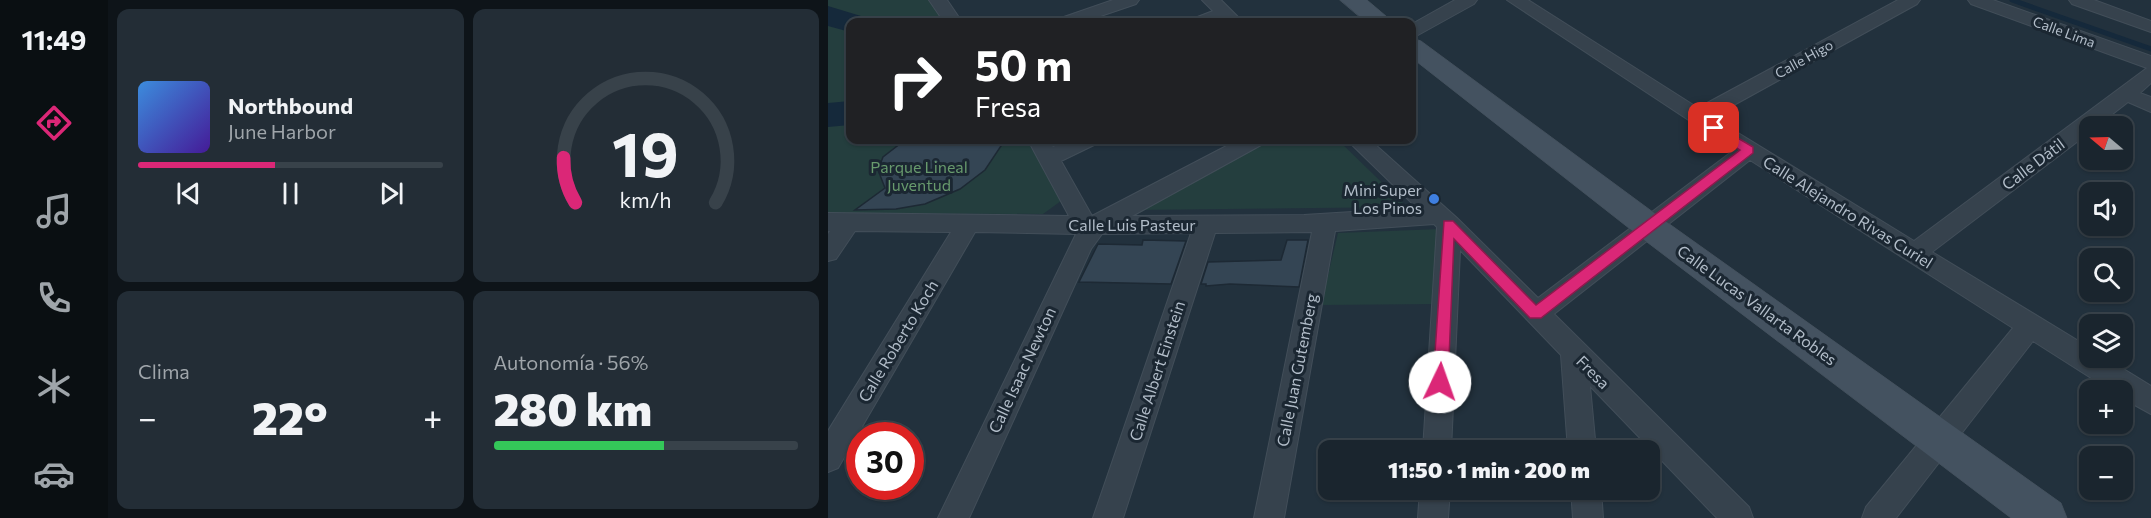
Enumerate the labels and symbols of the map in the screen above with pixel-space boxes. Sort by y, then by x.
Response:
street label: Calle Lima [2031,12,2098,51]
street label: Calle Higo [1772,36,1836,82]
pin [1688,102,1739,153]
north arrow [2079,116,2133,170]
street label: Calle Dátil [1998,134,2068,193]
street label: Calle Alejandro Rivas Curiel [1760,151,1937,272]
park label: Parque Lineal Juventud [870,157,968,194]
place label: Mini Super Los Pinos [1344,180,1423,217]
marker: Mini Super Los Pinos [1427,192,1441,206]
street label: Calle Luis Pasteur [1068,215,1196,234]
street label: Calle Lucas Vallarta Robles [1674,240,1841,369]
street label: Calle Roberto Koch [854,276,941,405]
street label: Calle Juan Gutemberg [1272,291,1321,448]
street label: Calle Albert Einstein [1125,298,1188,443]
street label: Calle Isaac Newton [984,304,1059,436]
position arrow [1408,350,1472,414]
street label: Fresa [1573,351,1614,392]
speed limit sign: 30 [846,422,924,500]

